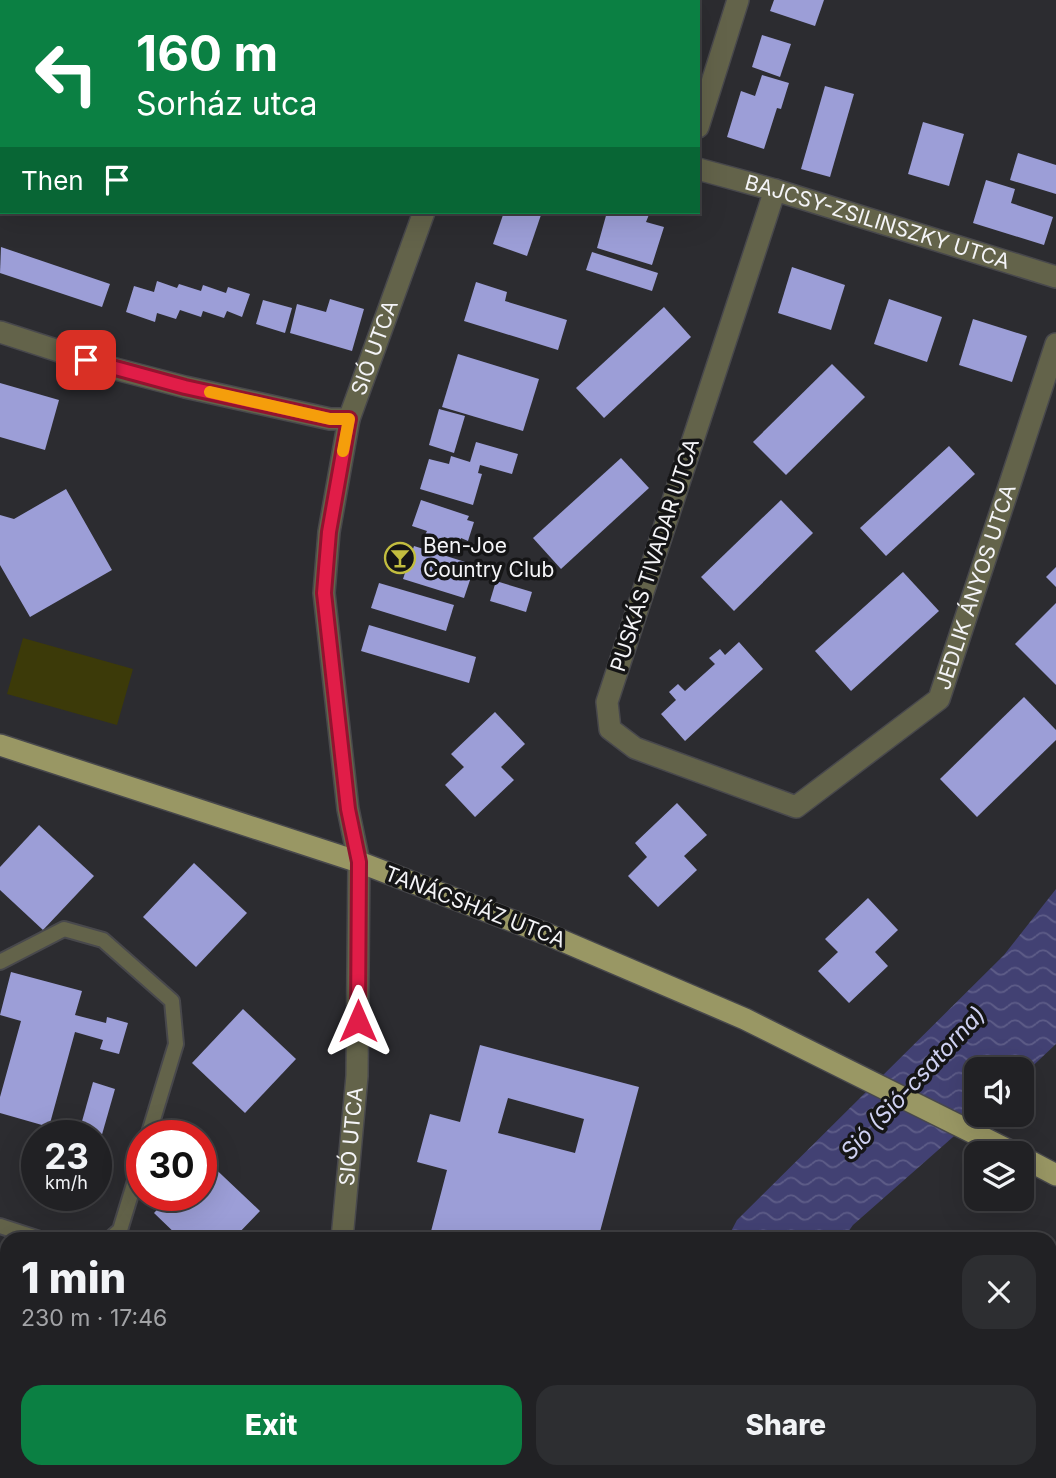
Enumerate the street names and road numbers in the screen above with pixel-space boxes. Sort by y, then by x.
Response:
street label: BAJCSY-ZSILINSZKY UTCA [742,169,1013,274]
street label: SIÓ UTCA [346,297,403,398]
street label: PUSKÁS TIVADAR UTCA [604,435,704,675]
street label: JEDLIK ÁNYOS UTCA [930,481,1021,693]
street label: TANÁCSHÁZ UTCA [381,860,570,953]
street label: SIÓ UTCA [334,1086,368,1187]

